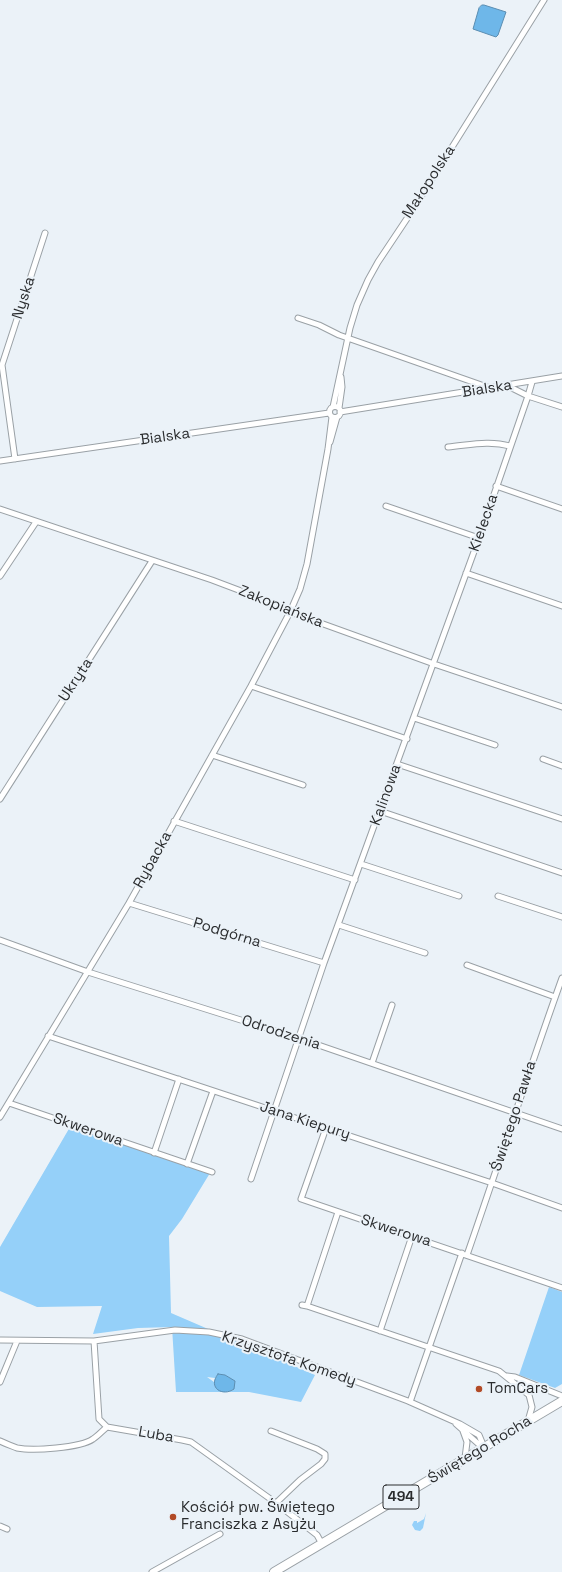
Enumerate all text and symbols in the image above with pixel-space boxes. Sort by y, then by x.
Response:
street label: Małopolska [399,142,459,222]
street label: Nyska [9,275,39,321]
street label: Bialska [461,376,513,402]
street label: Bialska [139,425,191,449]
street label: Kielecka [466,492,502,554]
street label: Zakopiańska [236,582,326,632]
street label: Ukryta [55,655,97,705]
street label: Kalinowa [367,762,405,828]
street label: Rybacka [130,828,176,892]
street label: Podgórna [191,914,263,952]
street label: Odrodzenia [239,1012,323,1054]
street label: Świętego Pawła [488,1059,540,1173]
street label: Jana Kiepury [257,1098,353,1144]
street label: Skwerowa [51,1110,125,1150]
street label: Skwerowa [358,1211,434,1251]
street label: Krzysztofa Komedy [219,1328,359,1390]
place label: TomCars [487,1380,548,1398]
marker: TomCars [474,1384,484,1394]
street label: Świętego Rocha [425,1412,535,1488]
street label: Luba [137,1423,175,1447]
road number: 494 [383,1485,419,1509]
place label: Kościół pw. Świętego Franciszka z Asyżu [181,1499,335,1534]
marker: Kościół pw. Świętego Franciszka z Asyżu [168,1512,178,1522]

